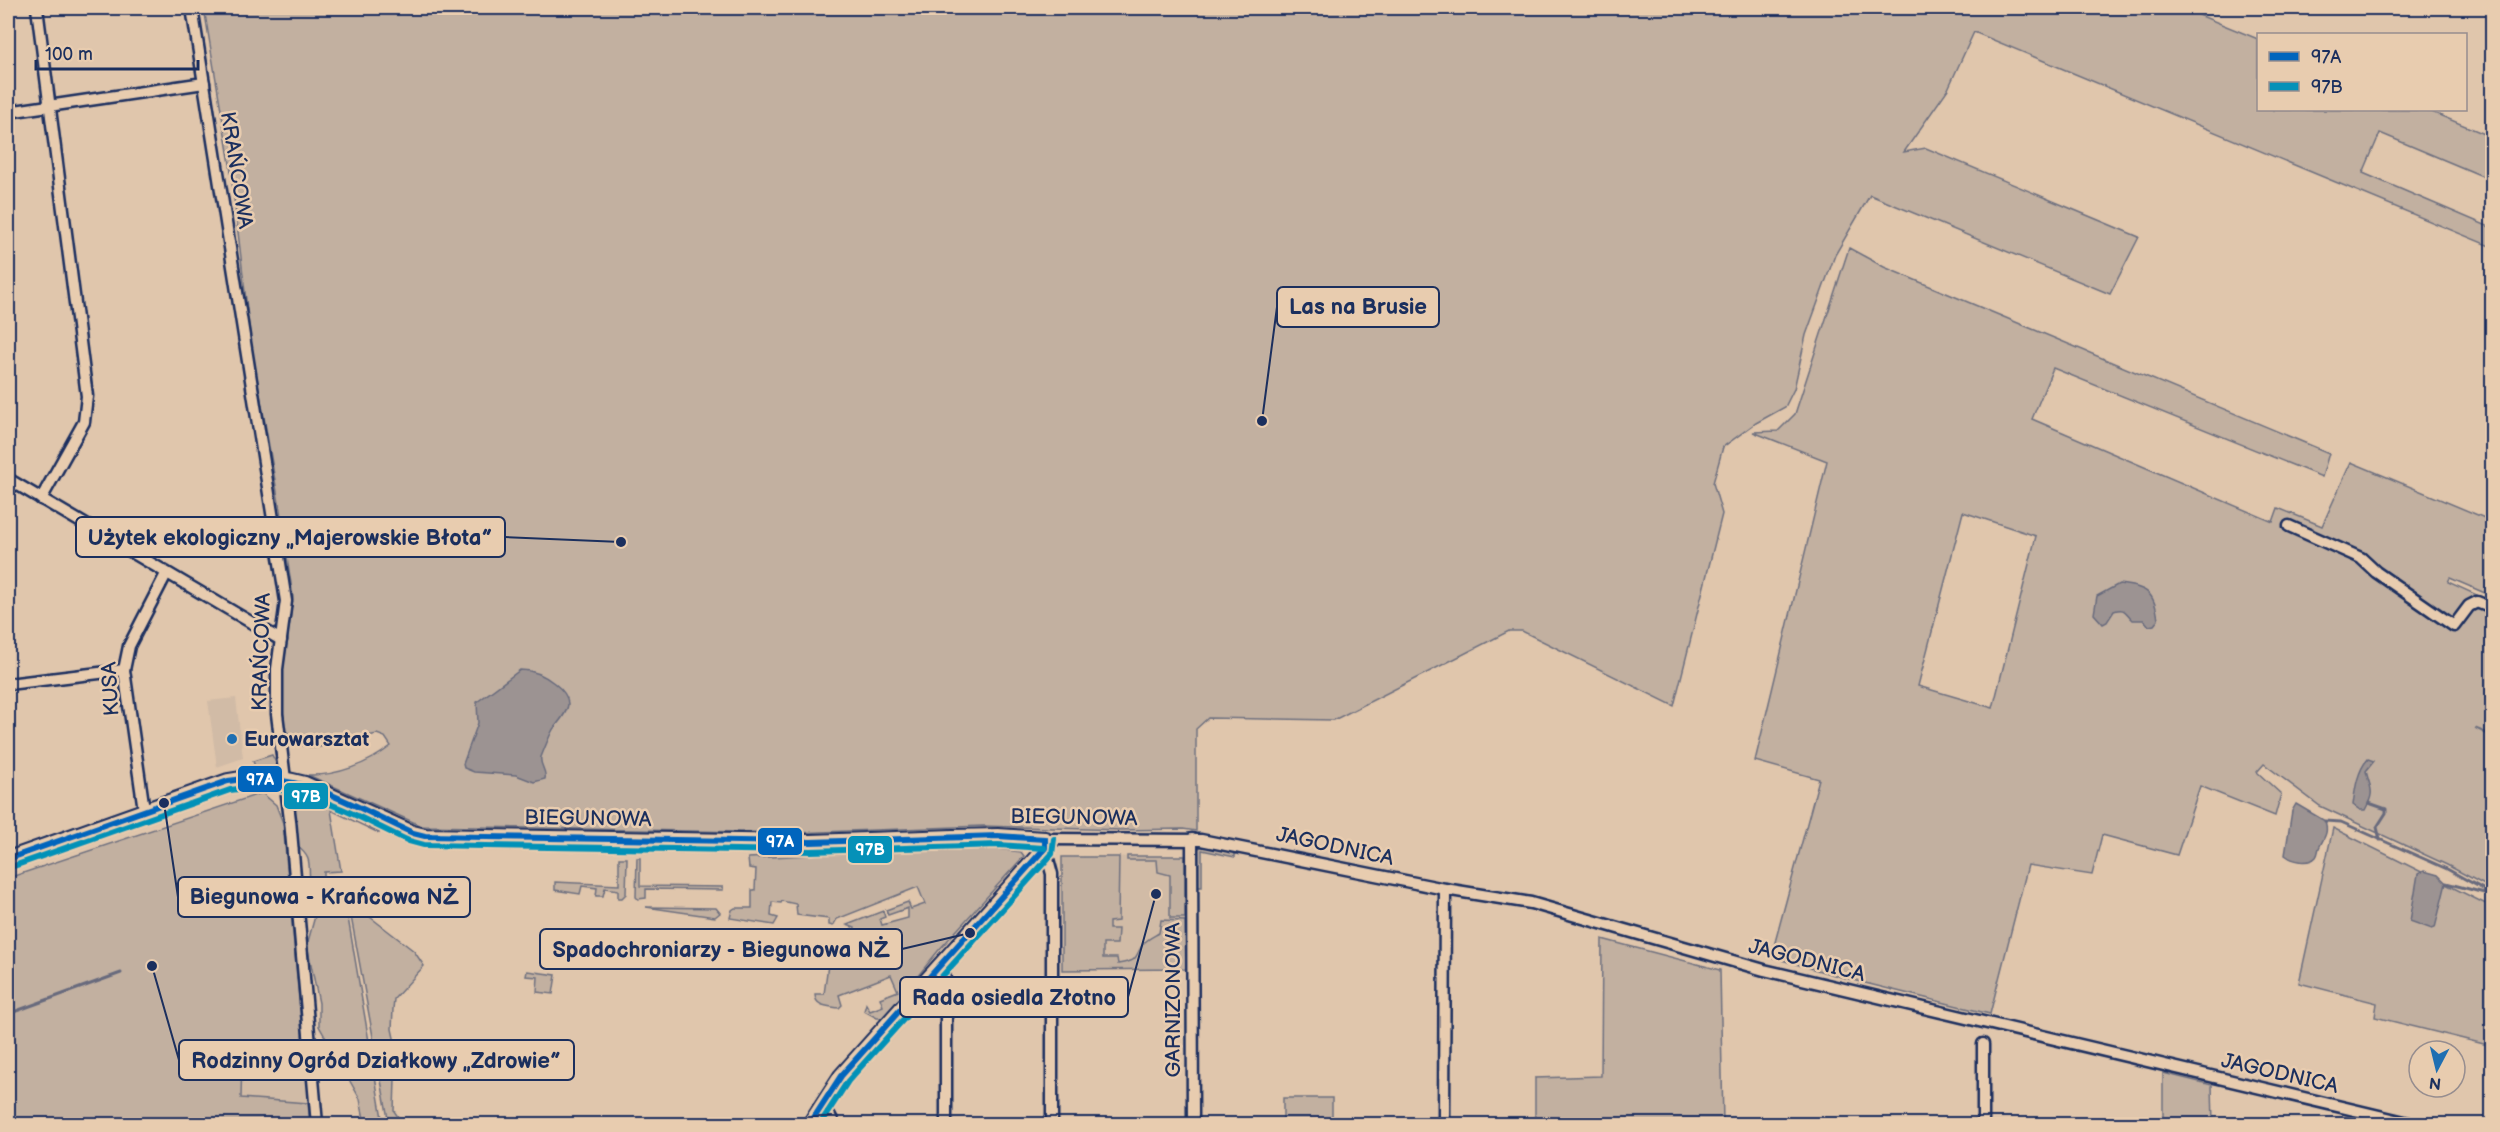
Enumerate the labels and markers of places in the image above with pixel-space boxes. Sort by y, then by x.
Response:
callout: Las na Brusie [1277,287,1439,327]
callout: Użytek ekologiczny „Majerowskie Błota” [76,517,505,557]
place label: Eurowarsztat [244,727,369,752]
marker: Eurowarsztat [225,732,239,746]
callout: Biegunowa - Krańcowa NŻ [178,877,470,917]
callout: Spadochroniarzy - Biegunowa NŻ [540,929,902,969]
callout: Rada osiedla Złotno [900,977,1128,1017]
callout: Rodzinny Ogród Działkowy „Zdrowie” [179,1040,574,1080]

